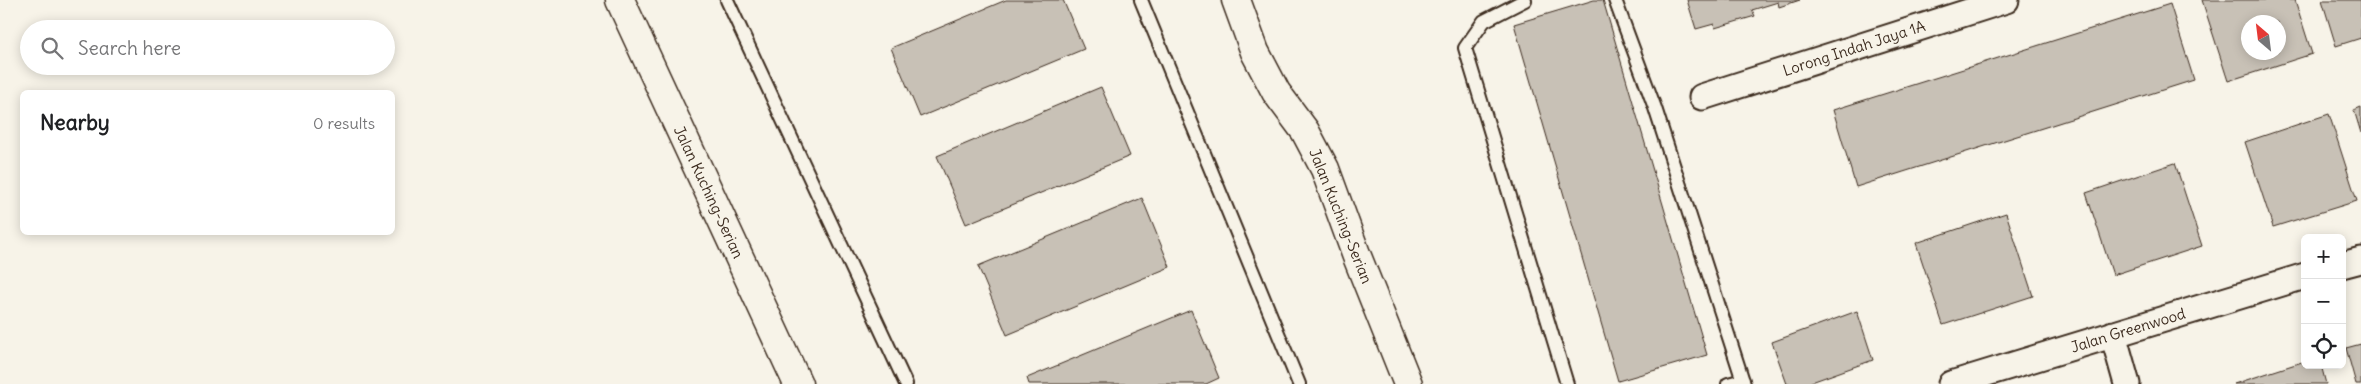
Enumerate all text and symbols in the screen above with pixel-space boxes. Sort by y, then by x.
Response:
north arrow [2241,15,2286,60]
street label: Lorong Indah Jaya 1A [1780,16,1928,80]
search box [20,20,395,75]
icon: search [38,34,66,62]
text: Search here [78,36,181,60]
text: Nearby [40,109,110,136]
text: 0 results [313,113,375,133]
street label: Jalan Kuching-Serian [670,123,748,261]
street label: Jalan Kuching-Serian [1305,146,1377,287]
map controls [2301,234,2346,369]
button: + [2301,234,2346,279]
button: − [2301,279,2346,324]
street label: Jalan Greenwood [2068,303,2188,356]
button: locate [2301,324,2346,369]

